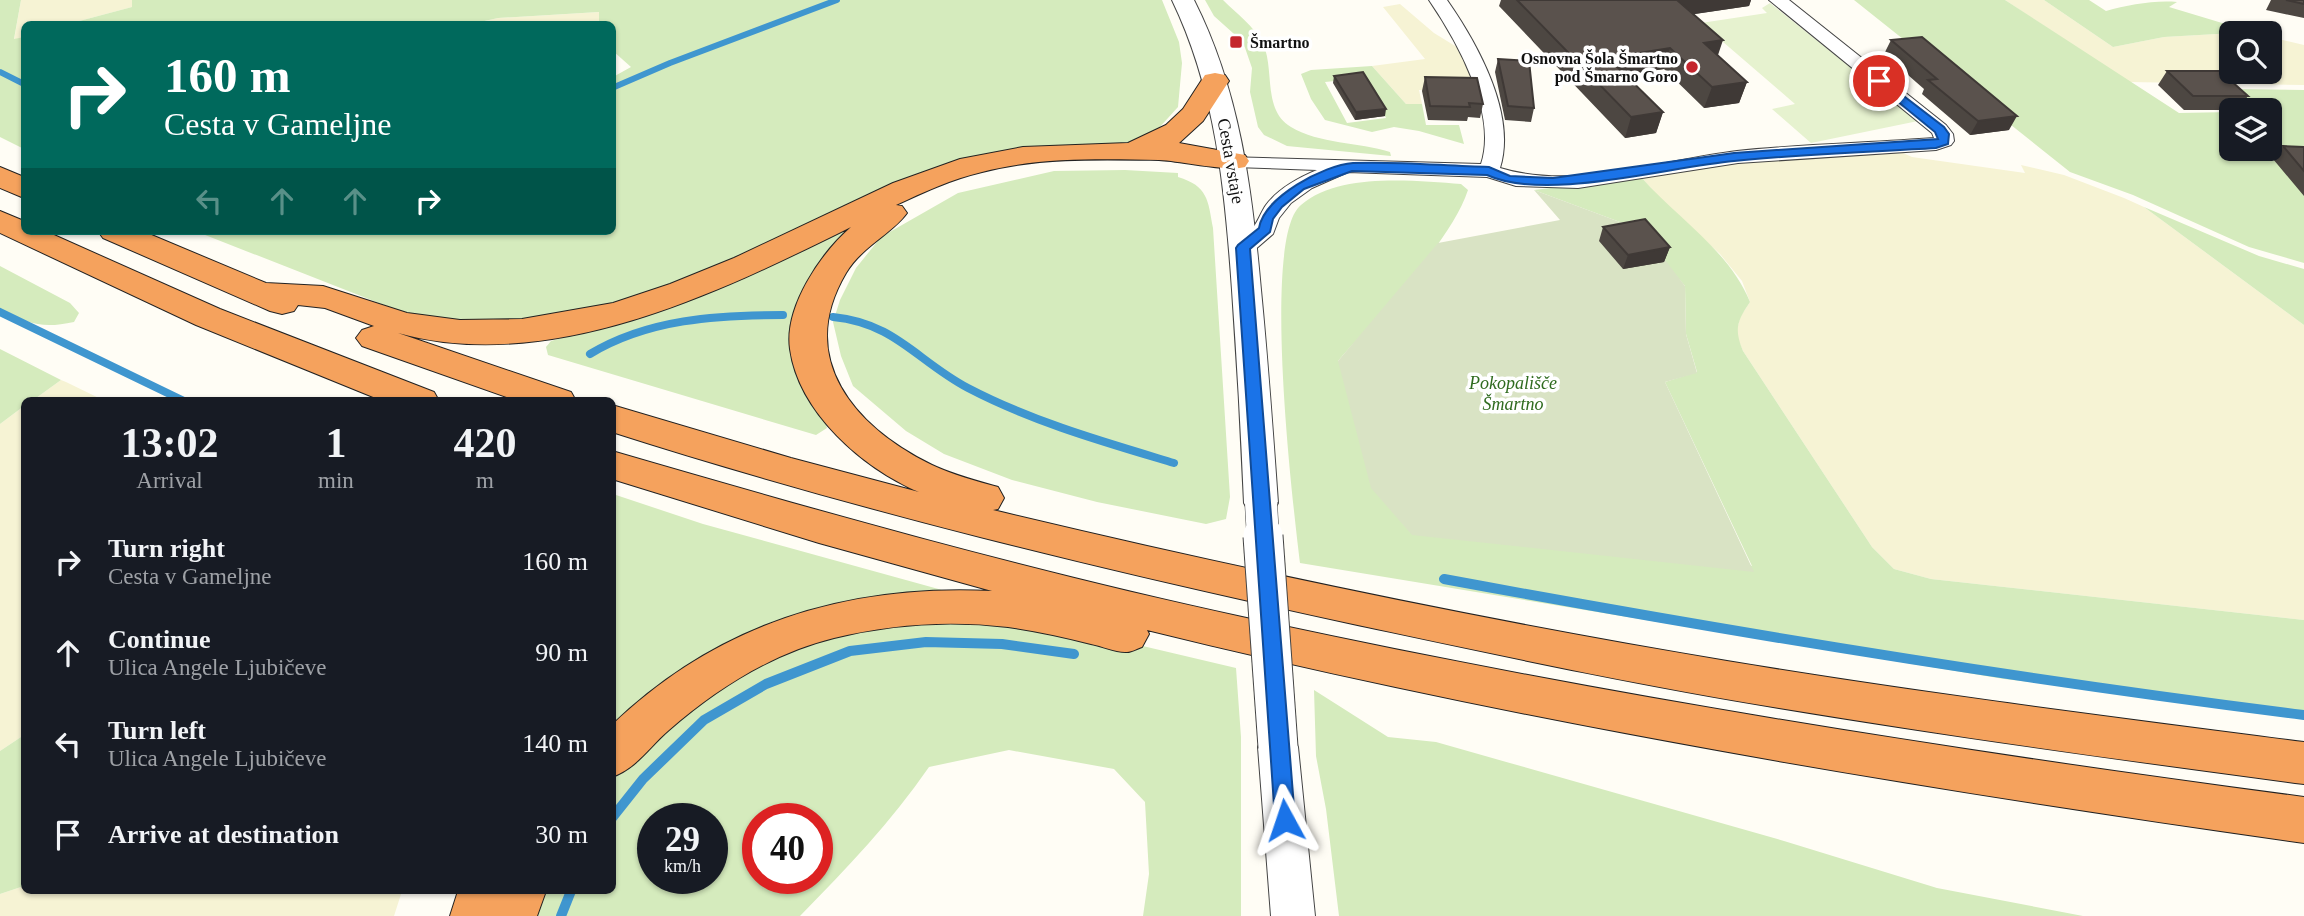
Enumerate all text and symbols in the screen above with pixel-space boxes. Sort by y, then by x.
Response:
map controls [2219,21,2282,161]
button: search [2219,21,2282,84]
place label: Šmartno [1250,33,1310,51]
marker: Šmartno [1228,34,1244,50]
text: 160 m [164,48,291,103]
icon: right [49,49,140,140]
place label: Osnovna Šola Šmartno pod Šmarno Goro [1521,49,1678,86]
pin [1849,51,1909,111]
marker: Osnovna Šola Šmartno pod Šmarno Goro [1684,59,1700,75]
icon: arrive [1860,62,1898,100]
button: layers [2219,98,2282,161]
text: Cesta v Gameljne [164,106,391,142]
street label: Cesta vstaje [1214,117,1248,205]
icon: left [190,182,228,220]
icon: ahead [263,182,301,220]
icon: ahead [336,182,374,220]
icon: right [409,182,447,220]
park label: Pokopališče Šmartno [1468,373,1557,414]
text: 13:02 [121,420,219,466]
text: 1 [325,420,346,466]
text: 420 [453,420,516,466]
text: Arrival [136,468,203,493]
text: min [318,468,354,493]
text: m [476,468,494,493]
text: Turn right [108,534,225,563]
icon: right [49,543,87,581]
text: 160 m [522,547,588,576]
text: Cesta v Gameljne [108,564,272,589]
text: Continue [108,625,211,654]
icon: ahead [49,634,87,672]
text: 90 m [535,638,588,667]
text: Ulica Angele Ljubičeve [108,655,326,680]
text: Turn left [108,716,206,745]
icon: left [49,725,87,763]
text: 140 m [522,729,588,758]
text: Ulica Angele Ljubičeve [108,746,326,771]
position arrow [1248,783,1322,857]
speed limit sign: 40 [742,803,833,894]
icon: arrive [49,816,87,854]
text: Arrive at destination [108,820,339,849]
text: 30 m [535,820,588,849]
text: 29 [665,820,700,859]
text: km/h [664,856,701,876]

